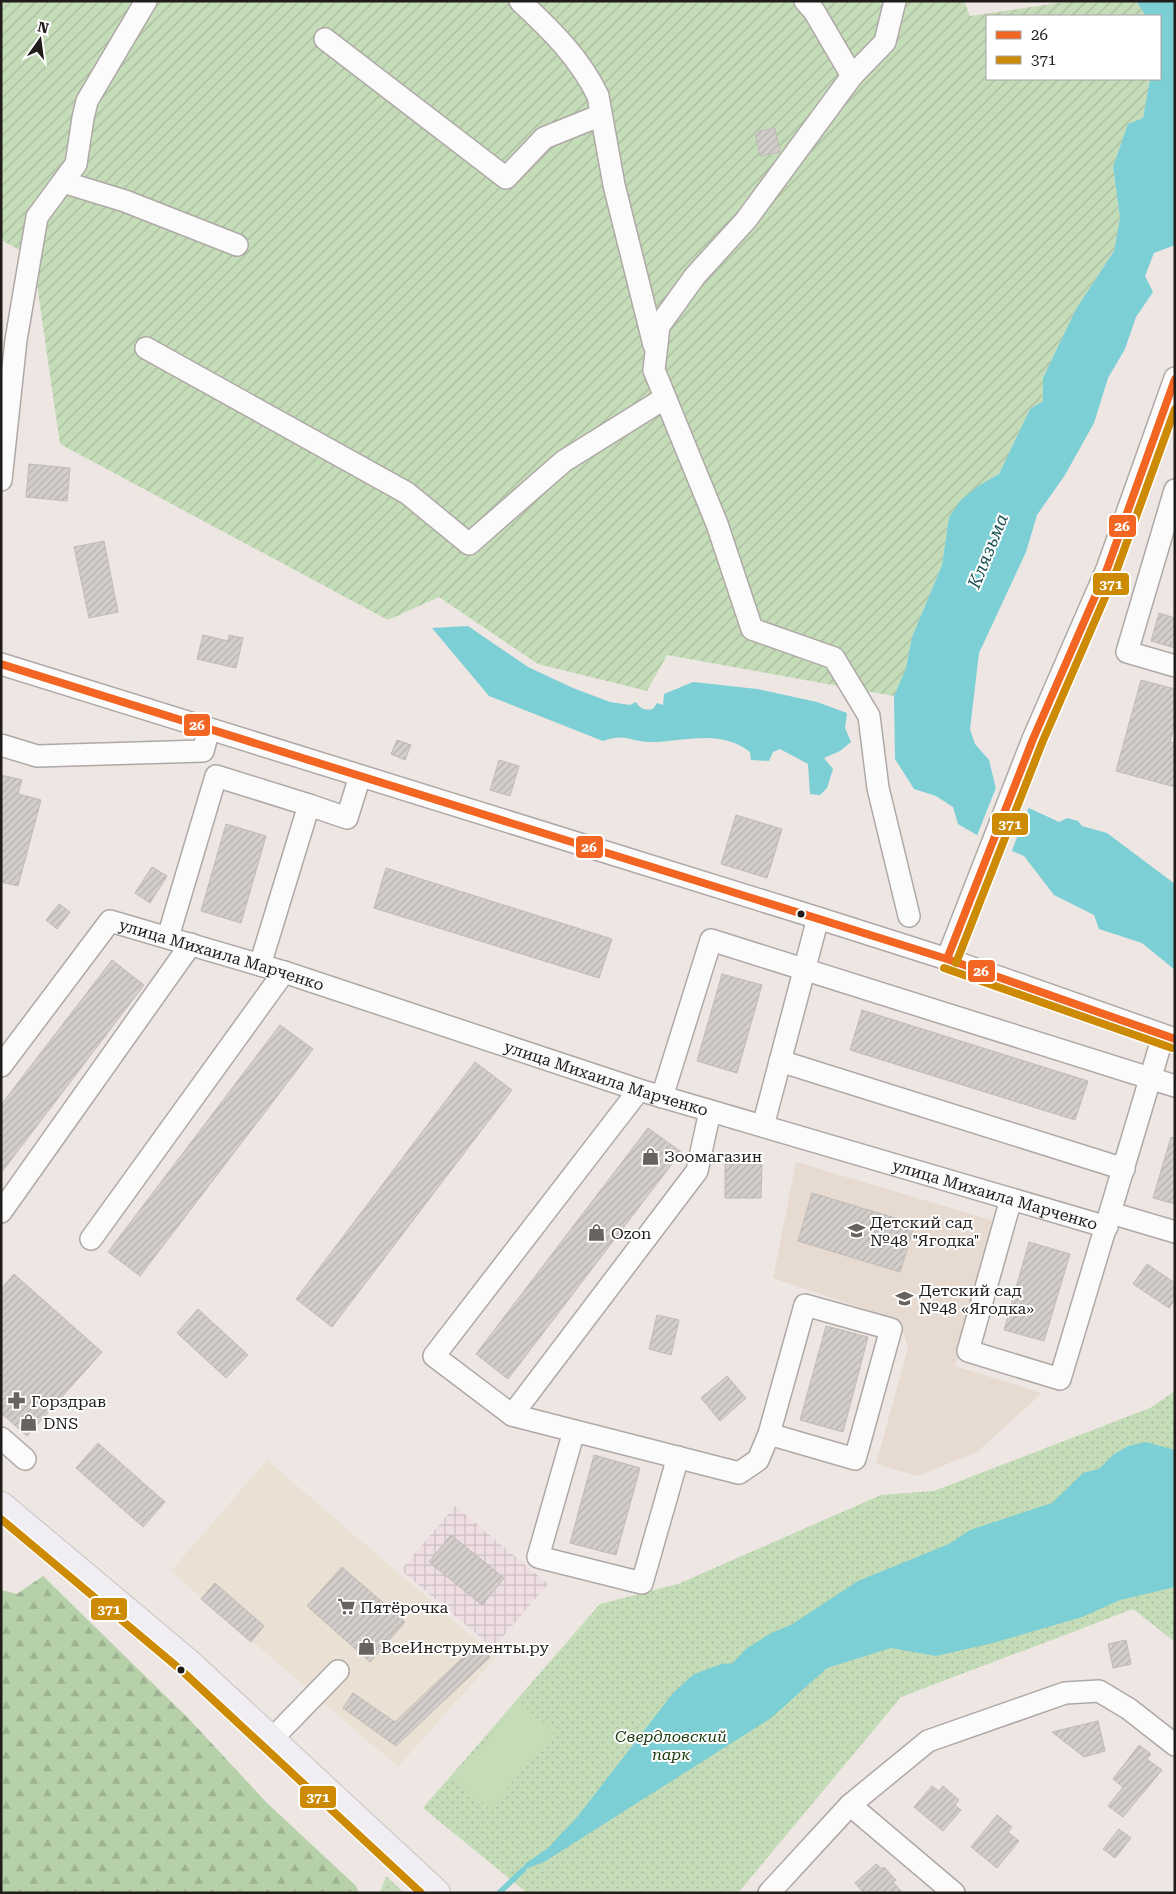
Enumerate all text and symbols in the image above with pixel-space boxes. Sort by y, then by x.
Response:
north arrow [15,15,65,65]
legend [986,15,1161,80]
text: N [36,18,51,37]
text: 26 [1031,26,1048,44]
text: 371 [1031,51,1056,69]
water label: Клязьма [963,510,1012,592]
line badge: 26 [1108,514,1137,538]
text: 26 [1114,518,1130,534]
line badge: 371 [1092,572,1130,596]
text: 371 [1099,576,1123,592]
line badge: 26 [183,713,211,737]
text: 26 [189,717,205,733]
line badge: 371 [991,812,1029,836]
text: 371 [998,816,1022,832]
line badge: 26 [575,835,604,859]
text: 26 [581,839,597,855]
unlabelled marker [796,909,806,919]
street label: улица Михаила Марченко [117,915,327,995]
line badge: 26 [967,959,996,983]
text: 26 [973,963,989,979]
street label: улица Михаила Марченко [502,1037,711,1120]
shop icon: Зоомагазин [640,1146,660,1166]
place label: Зоомагазин [664,1147,762,1166]
street label: улица Михаила Марченко [890,1156,1100,1234]
place label: Детский сад №48 "Ягодка" [870,1213,980,1250]
school or university icon: Детский сад №48 "Ягодка" [846,1221,866,1241]
shop icon: Ozon [587,1223,607,1243]
place label: Ozon [611,1224,651,1243]
place label: Детский сад №48 «Ягодка» [919,1281,1034,1318]
school or university icon: Детский сад №48 «Ягодка» [895,1289,915,1309]
pharmacy icon: Горздрав [7,1391,27,1411]
place label: Горздрав [31,1392,106,1411]
shop icon: DNS [19,1413,39,1433]
place label: DNS [43,1414,78,1433]
line badge: 371 [90,1597,128,1621]
supermarket icon: Пятёрочка [336,1597,356,1617]
place label: Пятёрочка [360,1598,448,1617]
text: 371 [97,1601,121,1617]
shop icon: ВсеИнструменты.ру [357,1637,377,1657]
place label: ВсеИнструменты.ру [381,1638,549,1657]
unlabelled marker [176,1665,186,1675]
park label: Свердловский парк [615,1727,727,1764]
line badge: 371 [299,1785,337,1809]
text: 371 [306,1789,330,1805]

